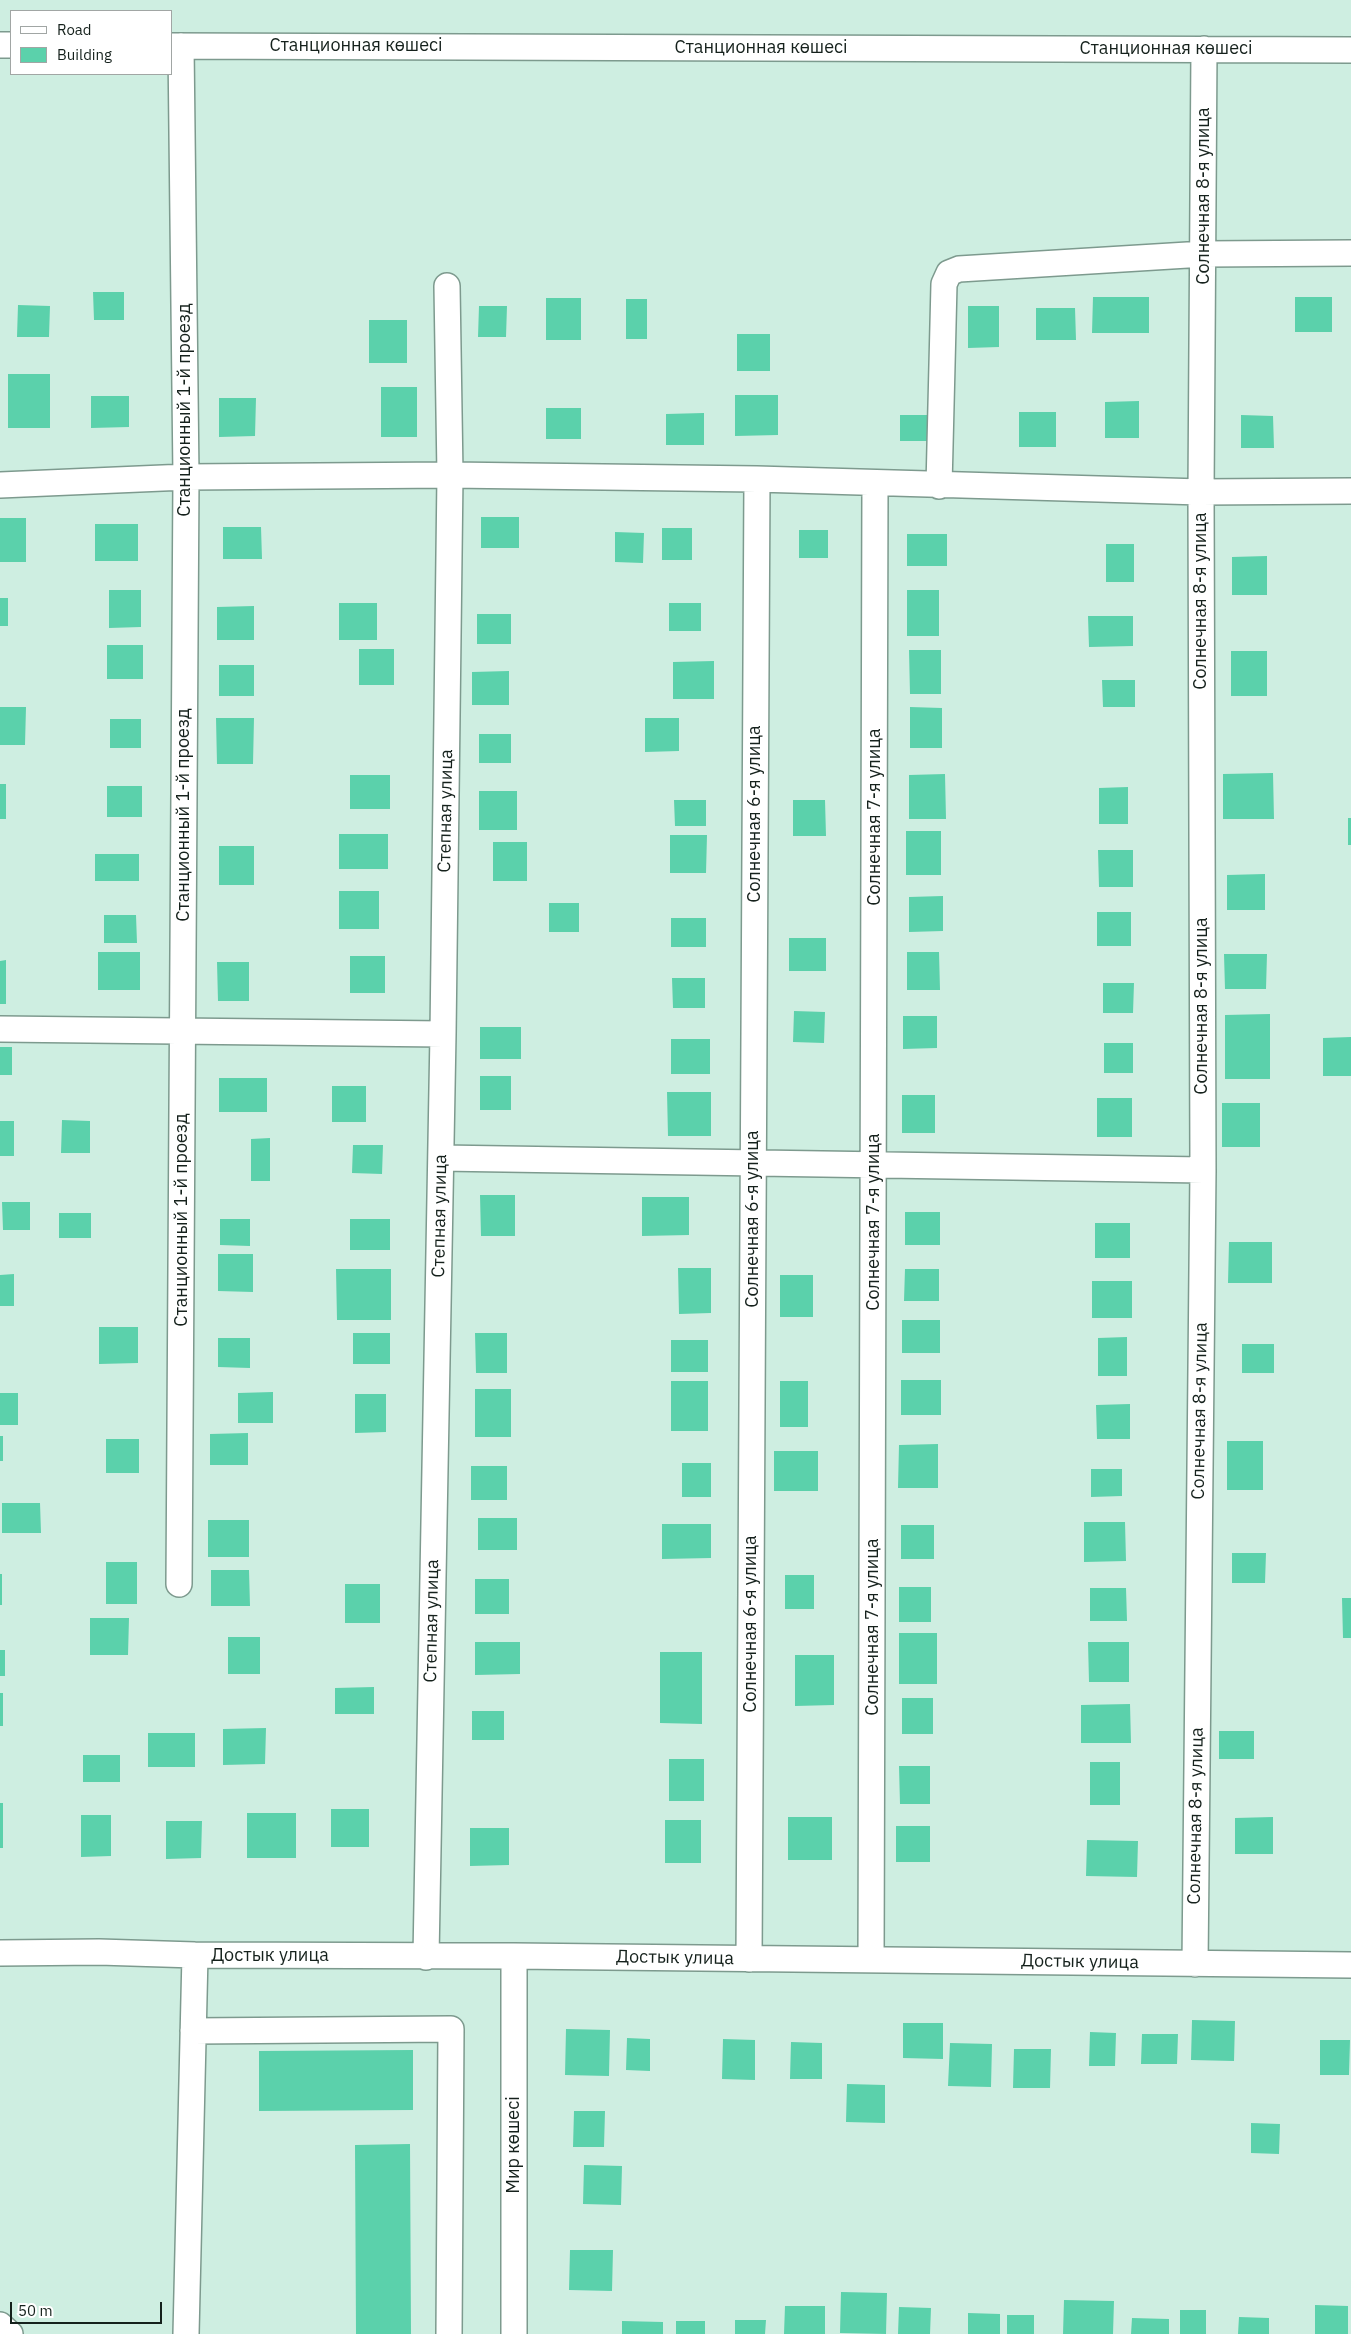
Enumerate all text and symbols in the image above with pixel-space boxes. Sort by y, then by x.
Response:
legend [10,10,172,75]
text: Road [57,20,92,39]
street label: Станционная көшесі [269,35,443,57]
street label: Станционная көшесі [674,37,848,59]
street label: Станционная көшесі [1079,38,1253,60]
text: Building [57,45,112,64]
street label: Солнечная 8-я улица [1193,107,1215,285]
street label: Станционный 1-й проезд [174,303,196,517]
street label: Солнечная 8-я улица [1190,512,1212,690]
street label: Станционный 1-й проезд [173,708,195,922]
street label: Солнечная 6-я улица [744,725,766,903]
street label: Солнечная 7-я улица [864,728,886,906]
street label: Степная улица [434,749,458,873]
street label: Солнечная 8-я улица [1191,917,1213,1095]
street label: Станционный 1-й проезд [171,1113,193,1327]
street label: Солнечная 6-я улица [742,1130,764,1308]
street label: Солнечная 7-я улица [863,1133,885,1311]
street label: Степная улица [428,1154,452,1278]
street label: Солнечная 8-я улица [1188,1322,1212,1500]
street label: Солнечная 6-я улица [740,1535,762,1713]
street label: Солнечная 7-я улица [862,1538,884,1716]
street label: Степная улица [420,1559,444,1683]
street label: Солнечная 8-я улица [1184,1727,1208,1905]
street label: Достык улица [211,1945,329,1967]
street label: Достык улица [616,1946,734,1970]
street label: Достык улица [1021,1950,1139,1974]
street label: Мир көшесі [503,2096,525,2194]
scale bar [12,2292,165,2324]
text: 50 m [18,2301,53,2320]

